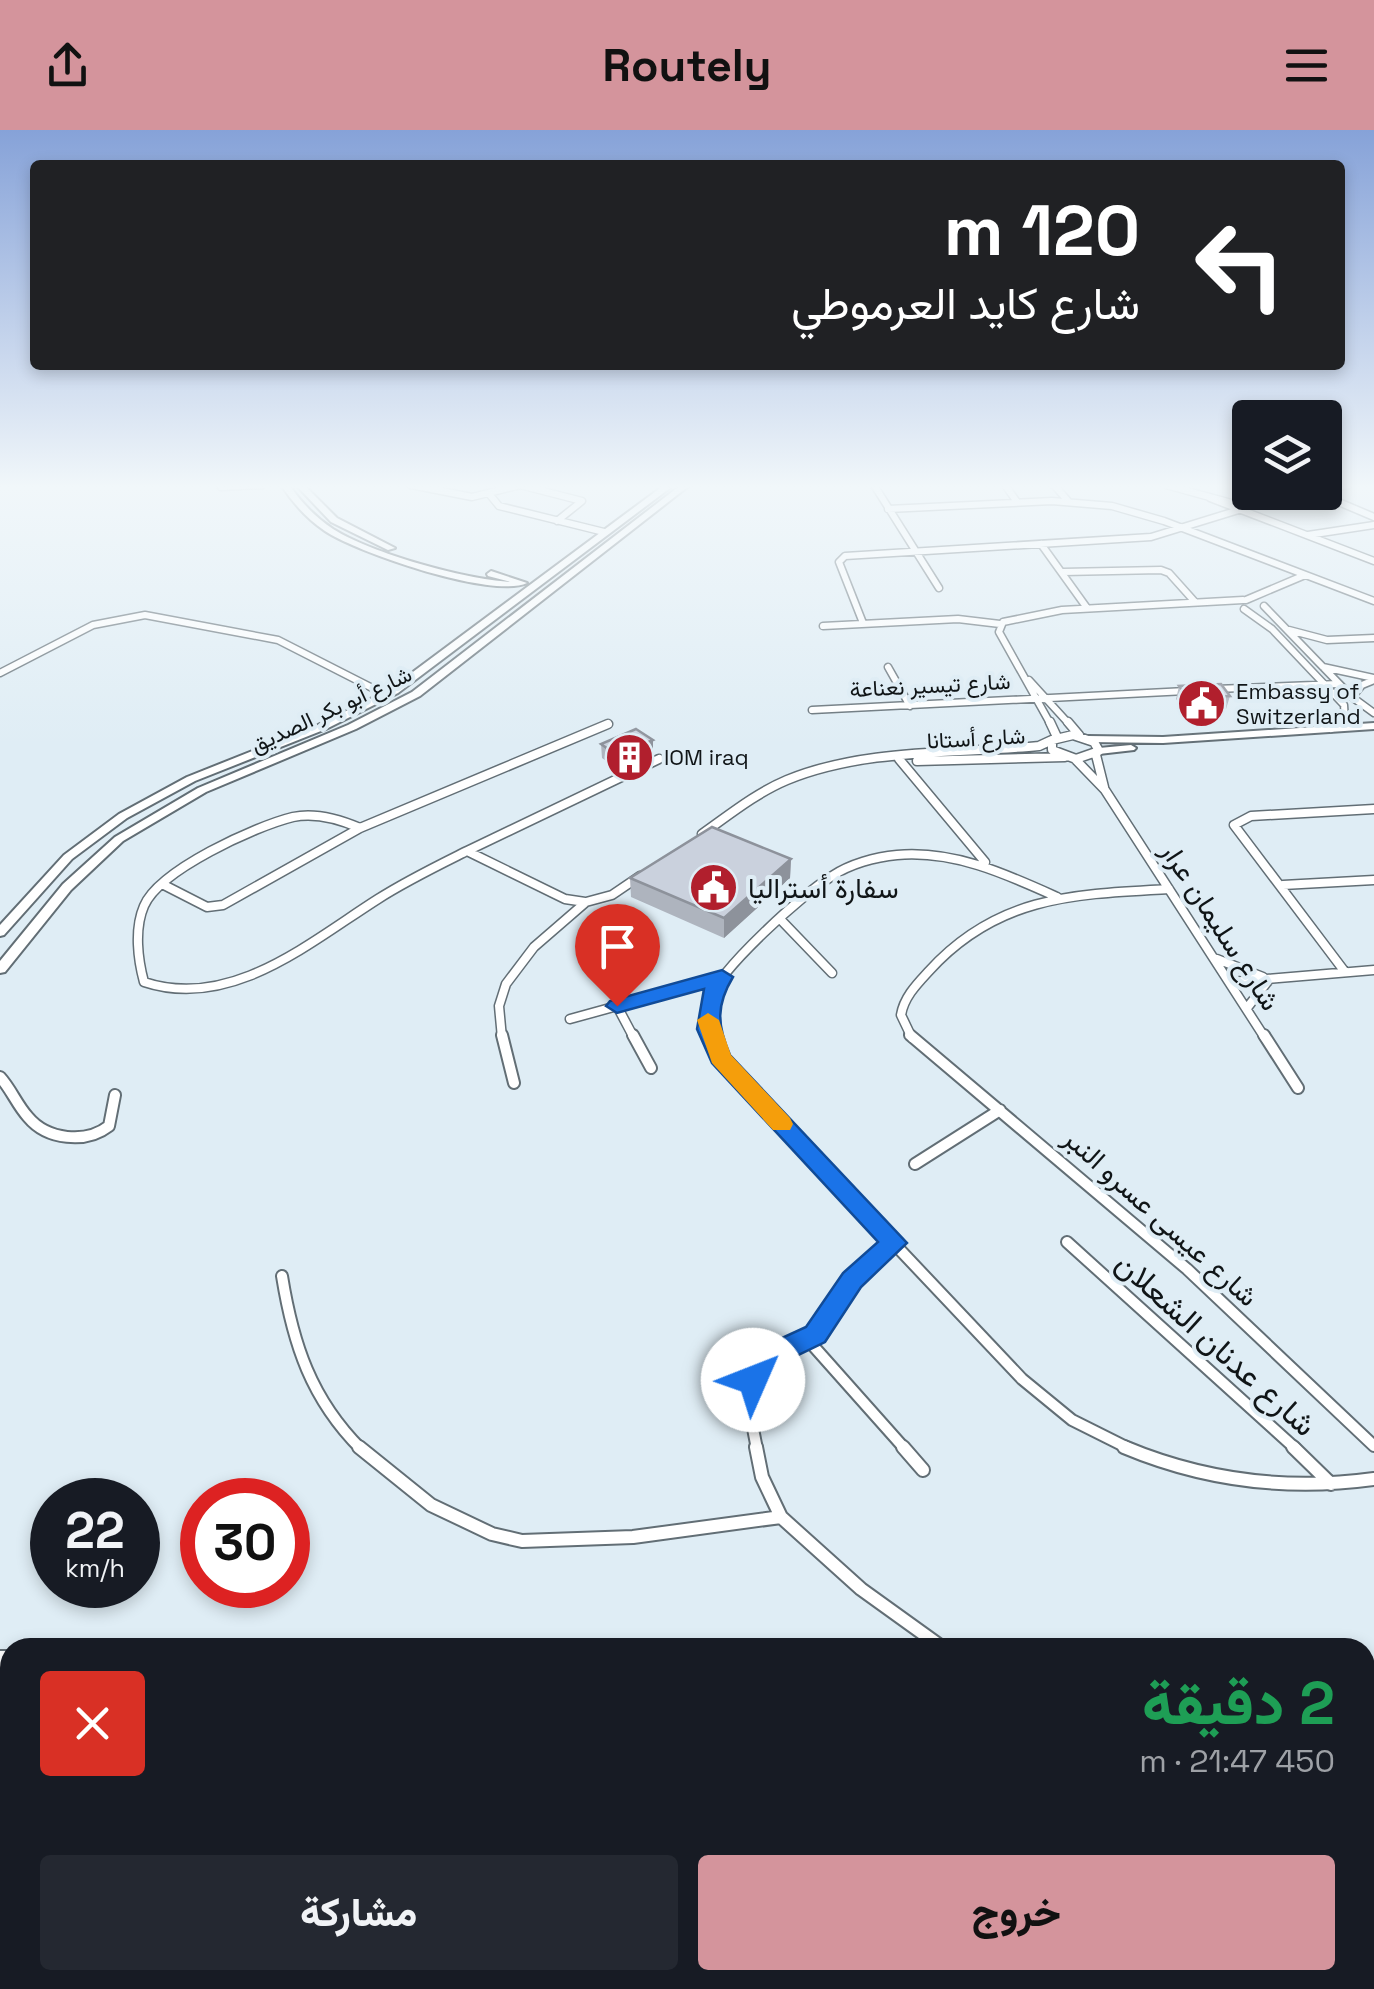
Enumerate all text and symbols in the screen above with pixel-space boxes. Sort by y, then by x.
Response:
text: Routely [602,37,772,94]
icon: share [40,38,95,93]
icon: menu [1279,38,1334,93]
text: 120 m [944,186,1140,275]
icon: left [1175,200,1305,330]
text: شارع كايد العرموطي [791,275,1140,332]
map controls [1232,400,1342,510]
button: layers [1232,400,1342,510]
street label: شارع أبو بكر الصديق [246,659,416,760]
street label: شارع تيسير نعناعة [849,667,1011,704]
place label: Embassy of Switzerland [1236,677,1361,730]
public building icon: Embassy of Switzerland [1175,678,1227,730]
street label: شارع أستانا [926,721,1026,756]
building icon: IOM iraq [603,731,655,783]
place label: IOM iraq [664,743,749,771]
street label: شارع سليمان عرار [1152,834,1289,1018]
public building icon: سفارة أستراليا [687,862,739,914]
place label: سفارة أستراليا [748,870,899,906]
pin [575,904,660,1007]
icon: arrive [590,919,645,974]
street label: شارع عيسى عسرو النبر [1055,1119,1266,1315]
street label: شارع عدنان الشعلان [1106,1243,1325,1446]
position arrow [701,1328,805,1432]
speed limit sign: 30 [180,1478,310,1608]
text: 22 [65,1499,125,1563]
text: km/h [65,1552,125,1584]
text: 2 دقيقة [1142,1665,1335,1742]
button: close [40,1671,145,1776]
text: 450 m · 21:47 [1139,1741,1335,1781]
button: مشاركة [40,1855,678,1970]
button: خروج [698,1855,1335,1970]

